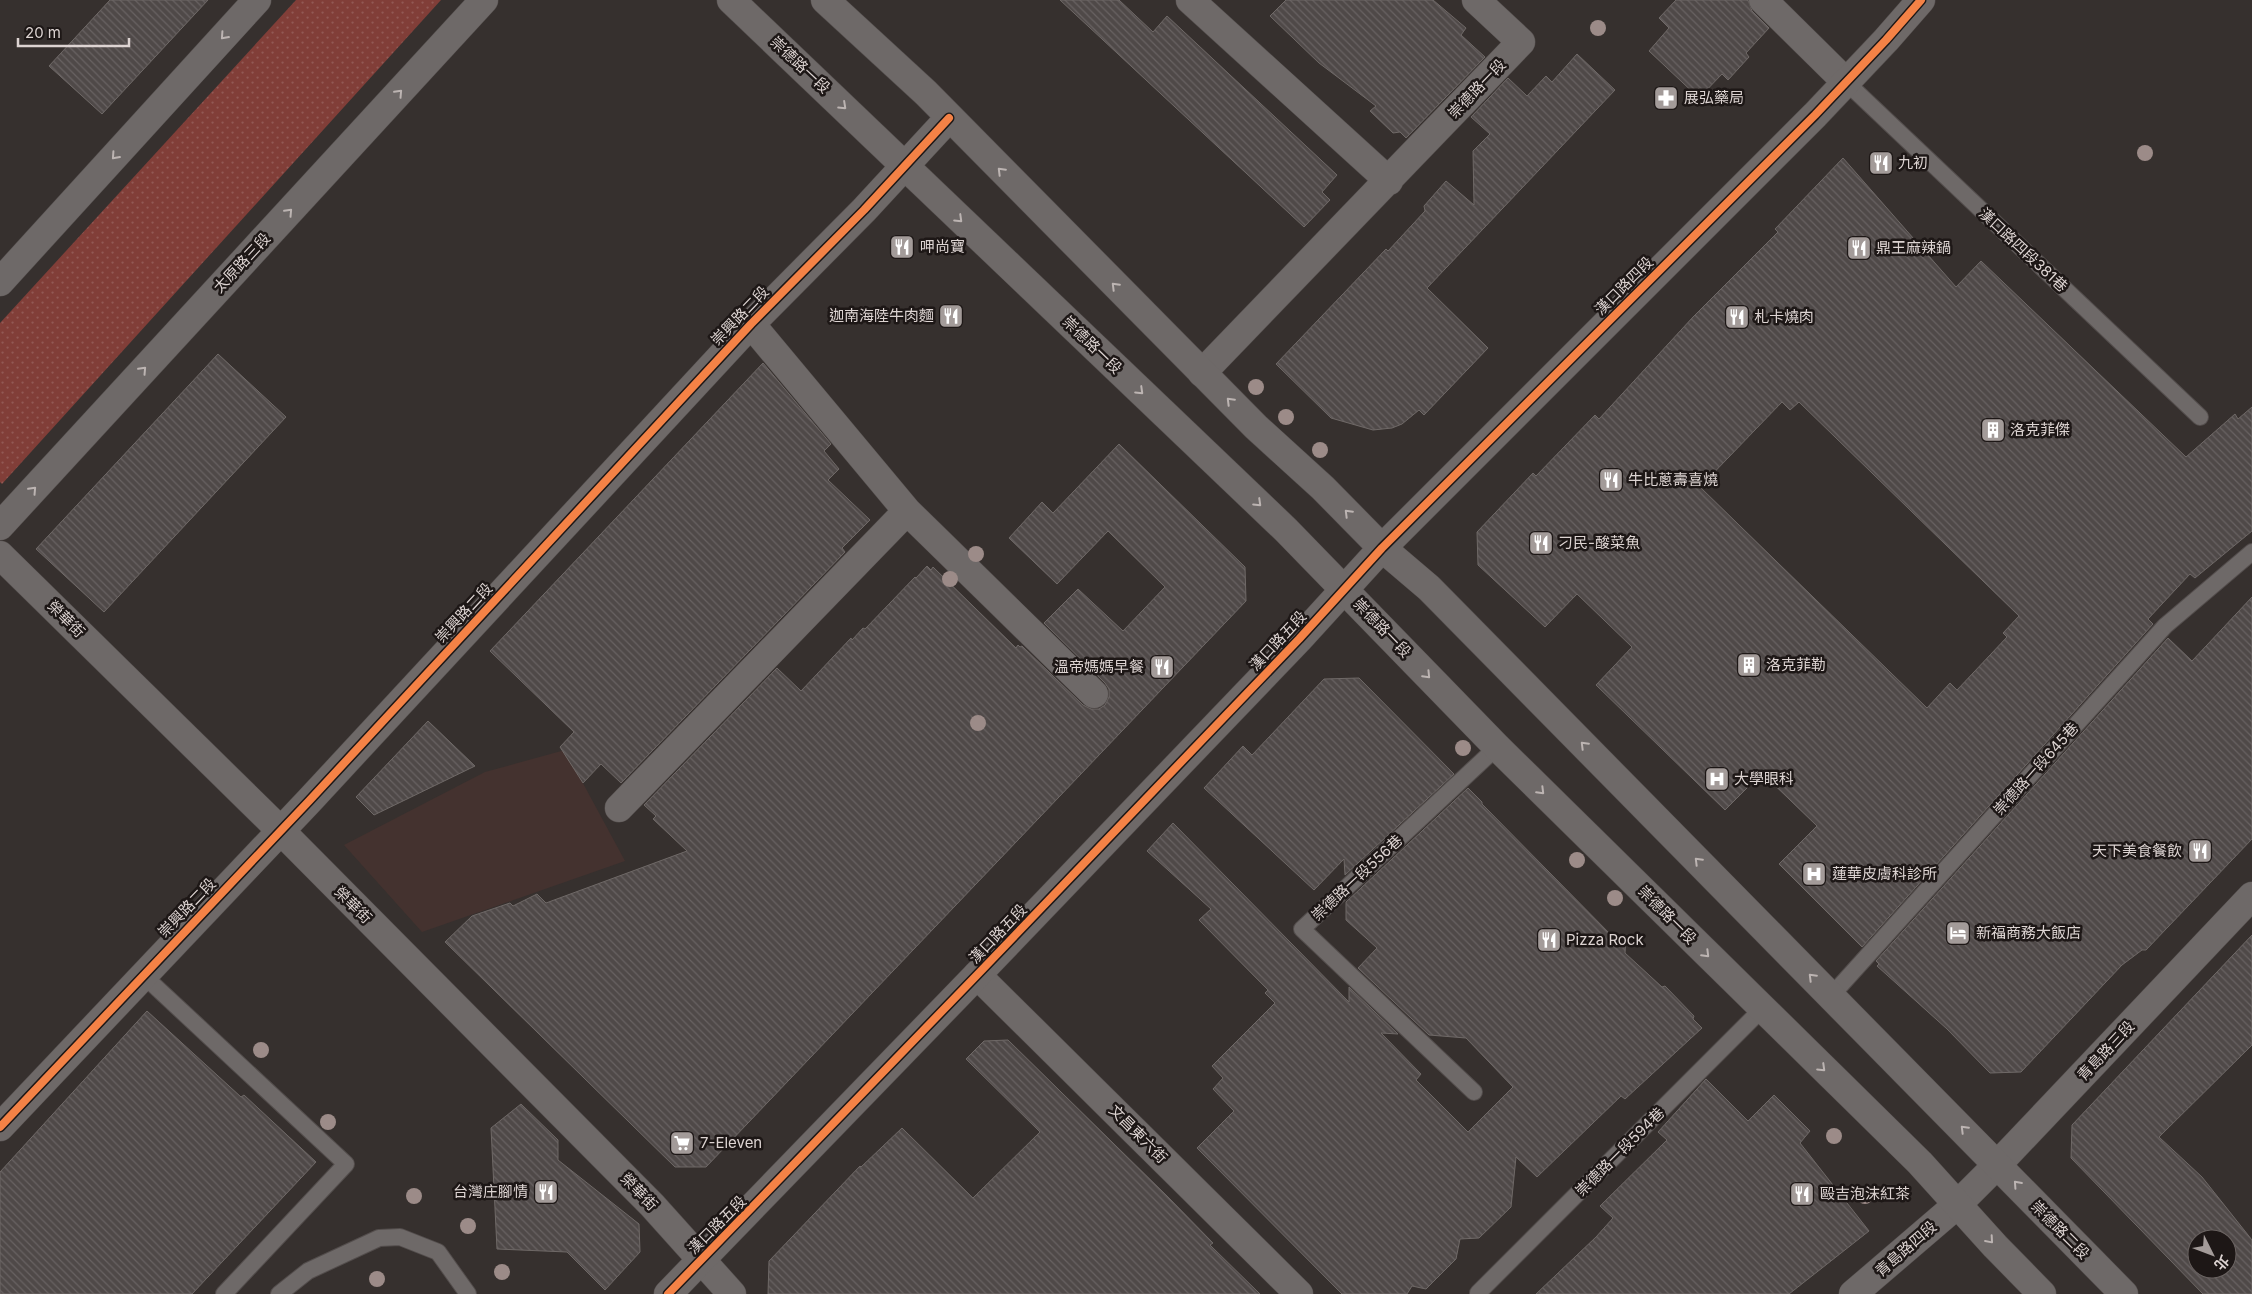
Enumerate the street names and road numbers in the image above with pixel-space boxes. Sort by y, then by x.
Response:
street label: 崇德路一段 [766,32,834,97]
street label: 崇德路一段 [1444,55,1510,122]
street label: 漢口路四段381巷 [1975,204,2072,296]
street label: 太原路三段 [209,229,274,297]
street label: 漢口路四段 [1590,252,1657,319]
street label: 崇興路二段 [707,282,773,349]
street label: 崇德路一段 [1059,312,1126,378]
street label: 崇興路二段 [431,579,496,647]
street label: 崇德路一段 [1349,594,1415,661]
street label: 榮華街 [44,596,89,641]
street label: 漢口路五段 [1245,607,1310,675]
street label: 崇德路一段645巷 [1989,718,2082,819]
street label: 崇德路一段556巷 [1307,831,1406,925]
street label: 崇興路二段 [154,874,220,941]
street label: 崇德路一段 [1634,881,1701,948]
street label: 榮華街 [331,882,376,927]
street label: 漢口路五段 [965,900,1031,967]
street label: 青島路三段 [2073,1017,2138,1085]
street label: 文昌東六街 [1105,1100,1172,1167]
street label: 崇德路一段594巷 [1571,1103,1668,1200]
street label: 榮華街 [617,1169,662,1214]
street label: 漢口路五段 [683,1191,750,1258]
street label: 崇德路二段 [2027,1196,2094,1263]
street label: 青島路四段 [1871,1217,1940,1280]

